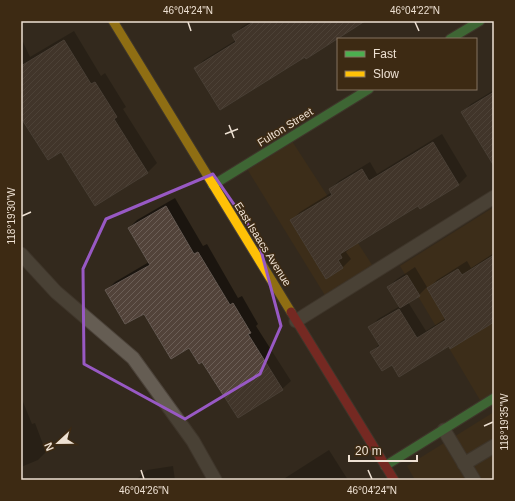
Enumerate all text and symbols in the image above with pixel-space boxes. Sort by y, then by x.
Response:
text: 46°04'24"N [163,5,213,16]
text: 46°04'22"N [390,5,440,16]
legend [337,38,477,90]
text: Fast [373,47,397,61]
text: Slow [373,67,399,81]
street label: Fulton Street [255,105,315,149]
text: 118°19'30"W [6,187,17,245]
street label: East Isaacs Avenue [232,200,294,288]
text: 118°19'35"W [499,393,510,451]
north arrow [38,423,78,463]
scale bar [349,437,417,463]
text: N [42,441,56,453]
text: 20 m [355,444,382,458]
text: 46°04'26"N [119,485,169,496]
text: 46°04'24"N [347,485,397,496]

